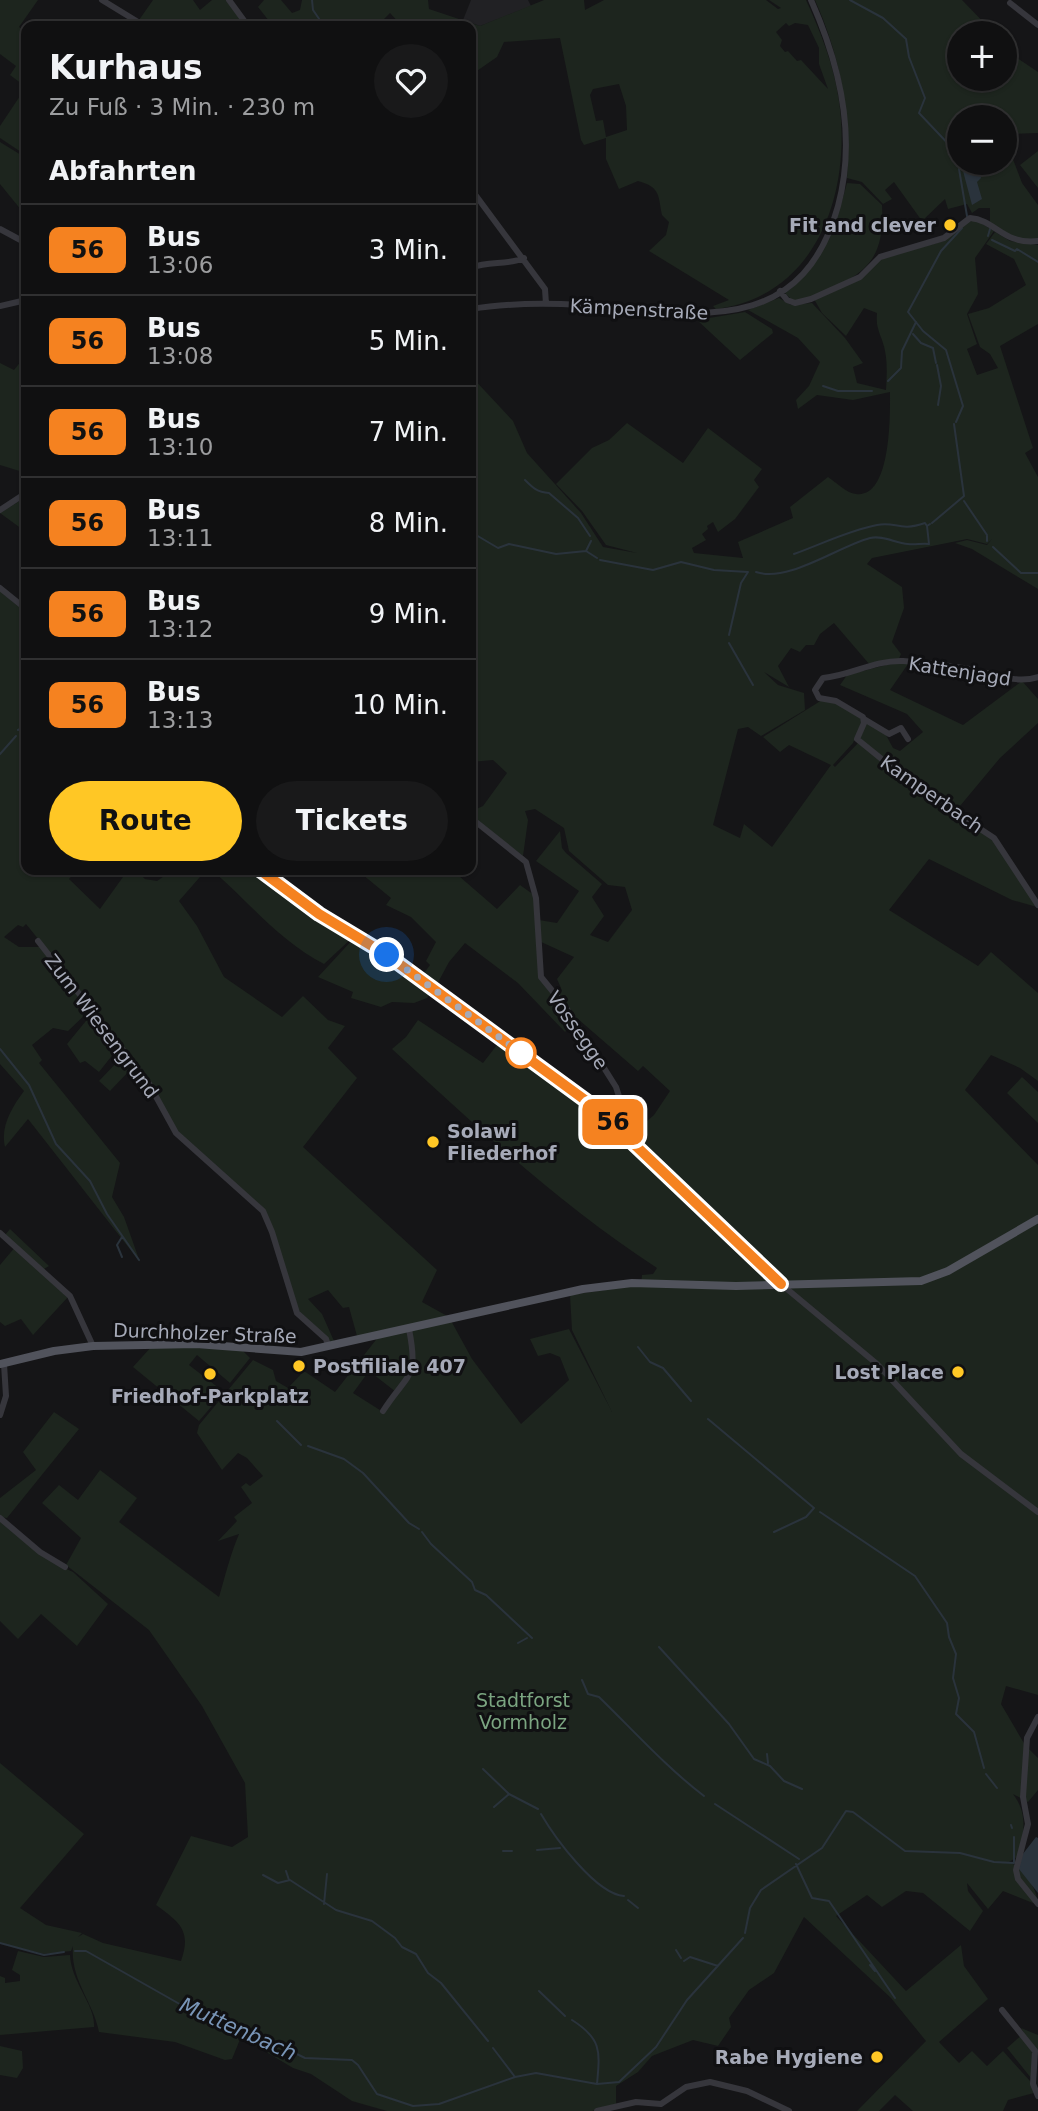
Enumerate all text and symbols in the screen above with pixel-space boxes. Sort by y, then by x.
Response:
map controls [947,21,1017,175]
button: + [947,21,1017,91]
button: heart [374,44,448,118]
text: Kurhaus [49,48,203,87]
text: Zu Fuß · 3 Min. · 230 m [49,94,315,120]
button: − [947,105,1017,175]
text: Abfahrten [49,156,197,186]
place label: Fit and clever [789,214,937,236]
marker: Fit and clever [942,217,958,233]
text: Bus [147,222,201,252]
text: 3 Min. [369,235,448,265]
text: 56 [71,236,104,264]
text: 13:06 [147,252,213,278]
street label: Kämpenstraße [569,294,709,324]
text: Bus [147,313,201,343]
text: 5 Min. [369,326,448,356]
text: 56 [71,327,104,355]
text: 13:08 [147,343,213,369]
text: Bus [147,404,201,434]
text: 7 Min. [369,417,448,447]
text: 56 [71,418,104,446]
text: 13:10 [147,434,213,460]
text: Bus [147,495,201,525]
text: 8 Min. [369,508,448,538]
text: 56 [71,509,104,537]
text: 13:11 [147,525,213,551]
text: Bus [147,586,201,616]
text: 9 Min. [369,599,448,629]
text: 56 [71,600,104,628]
text: 13:12 [147,616,213,642]
street label: Kattenjagd [907,652,1013,690]
text: Bus [147,677,201,707]
text: 10 Min. [352,690,448,720]
text: 56 [71,691,104,719]
text: 13:13 [147,707,213,733]
street label: Kamperbach [877,751,987,837]
button: Route [49,781,242,861]
button: Tickets [256,781,448,861]
your location [369,937,404,972]
street label: Zum Wiesengrund [41,950,163,1102]
street label: Vossegge [543,987,613,1073]
unlabelled marker [506,1038,536,1068]
line badge: 56 [582,1099,644,1145]
text: 56 [596,1108,630,1136]
place label: Solawi Fliederhof [447,1120,557,1164]
marker: Solawi Fliederhof [425,1134,441,1150]
street label: Durchholzer Straße [113,1319,297,1347]
place label: Postfiliale 407 [313,1355,466,1377]
marker: Postfiliale 407 [291,1358,307,1374]
place label: Lost Place [834,1361,944,1383]
marker: Lost Place [950,1364,966,1380]
marker: Friedhof-Parkplatz [202,1366,218,1382]
place label: Friedhof-Parkplatz [111,1385,309,1407]
park label: Stadtforst Vormholz [476,1689,570,1733]
water label: Muttenbach [176,1993,300,2065]
place label: Rabe Hygiene [715,2046,863,2068]
marker: Rabe Hygiene [869,2049,885,2065]

